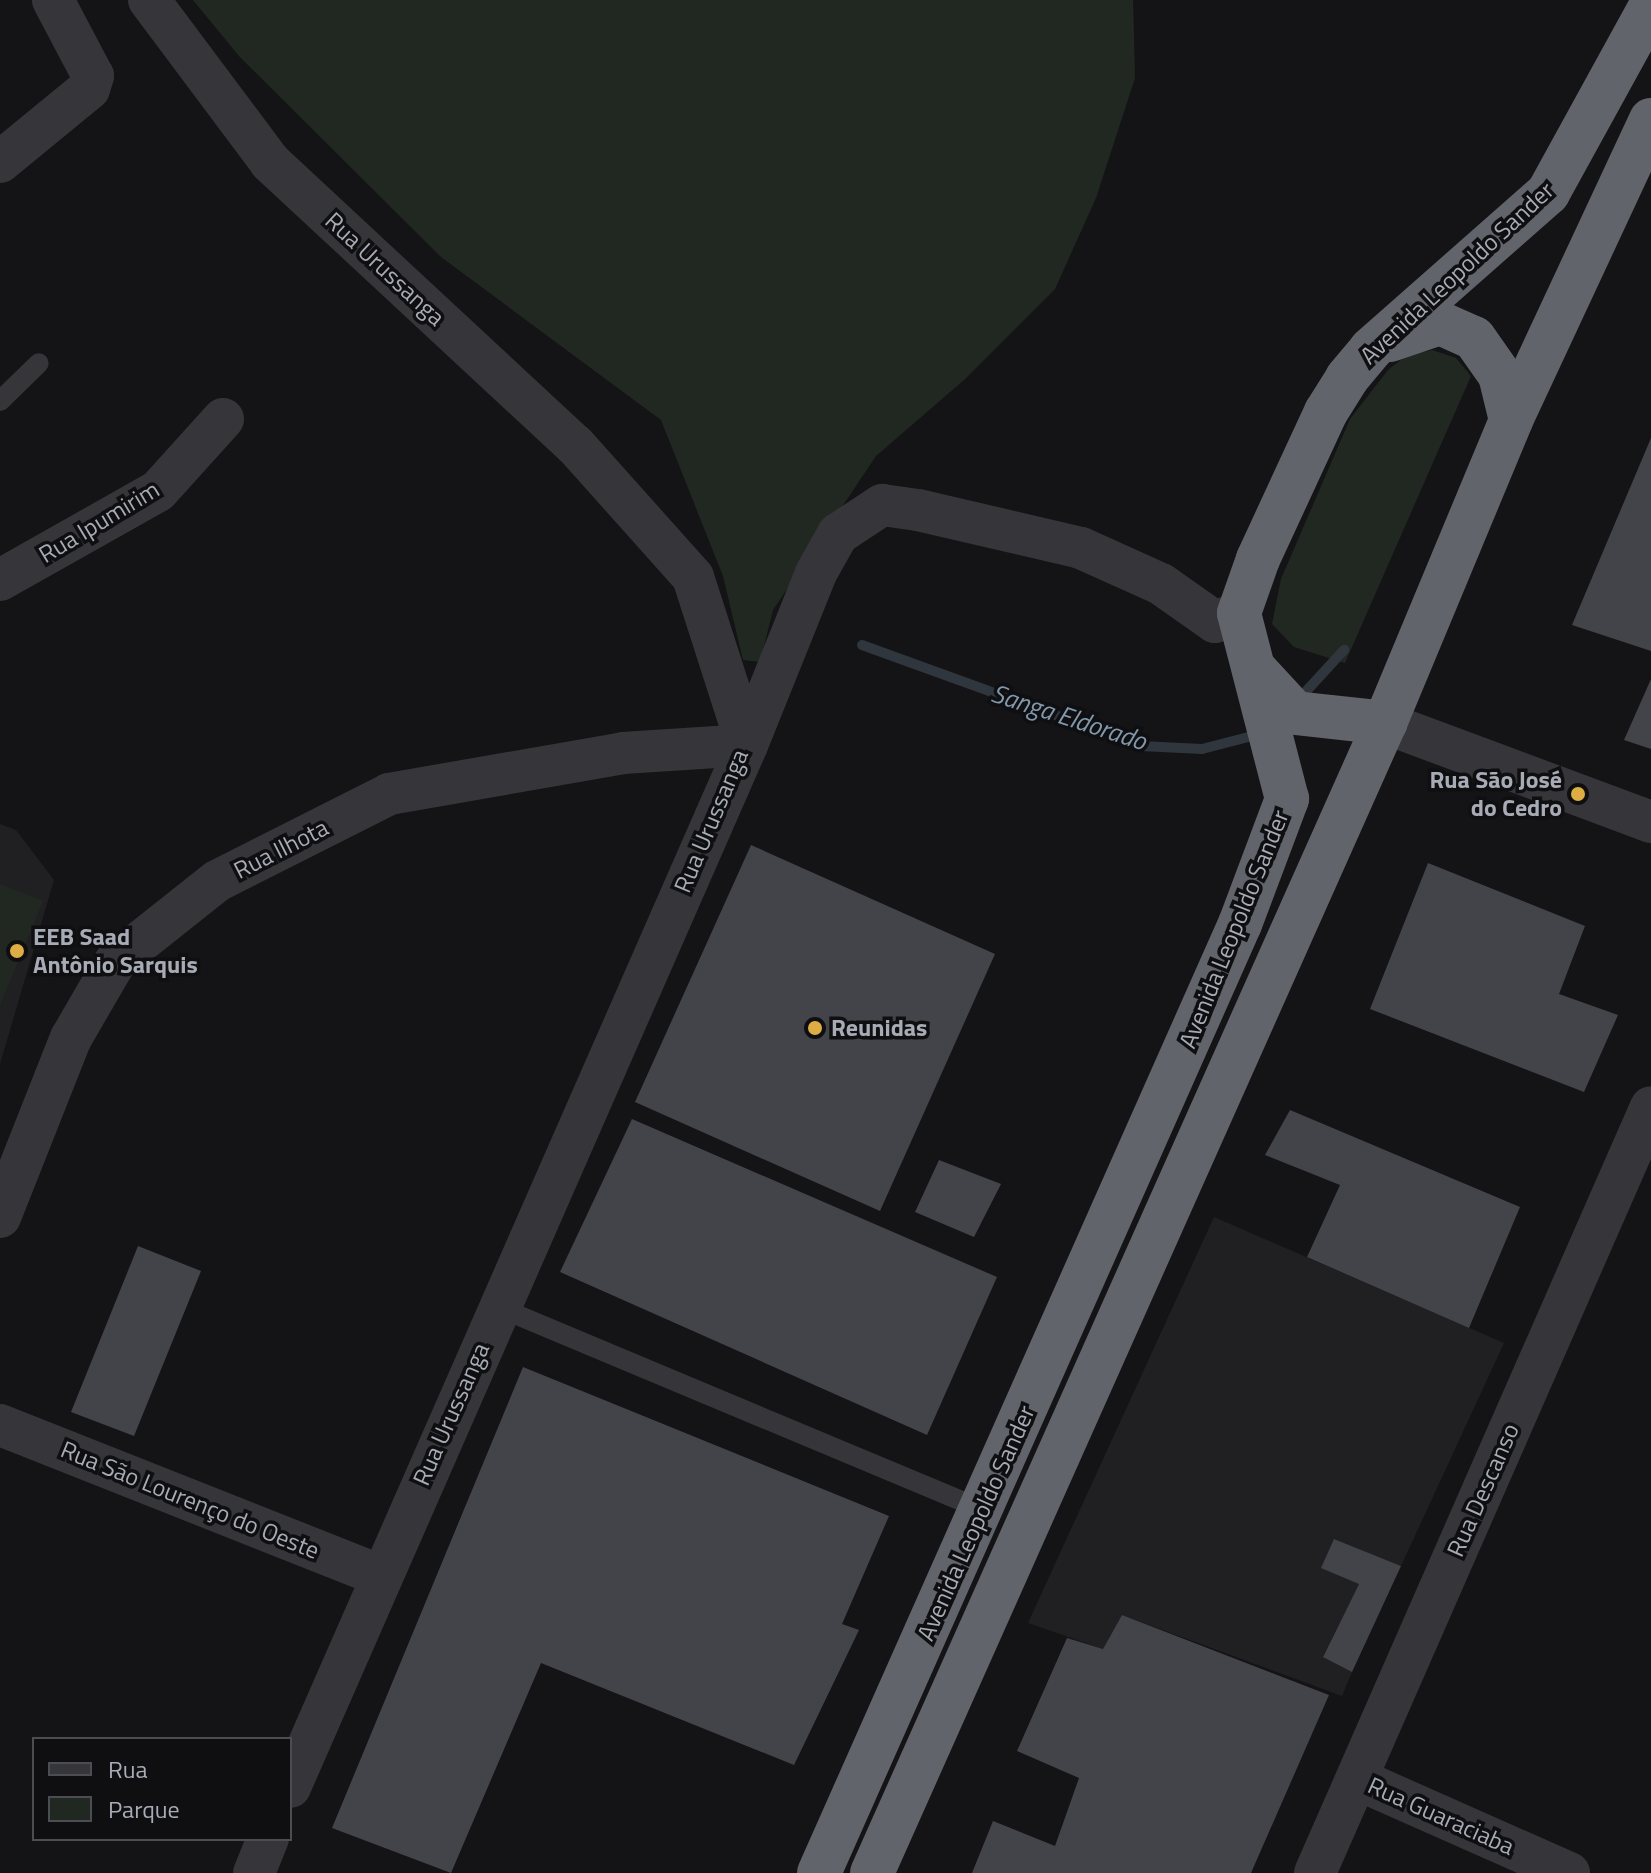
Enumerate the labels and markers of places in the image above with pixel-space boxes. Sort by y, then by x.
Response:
place label: Rua São José do Cedro [1429,766,1562,822]
marker: Rua São José do Cedro [1569,785,1587,803]
place label: EEB Saad Antônio Sarquis [33,923,198,979]
marker: EEB Saad Antônio Sarquis [8,942,26,960]
place label: Reunidas [831,1014,927,1042]
marker: Reunidas [806,1019,824,1037]

